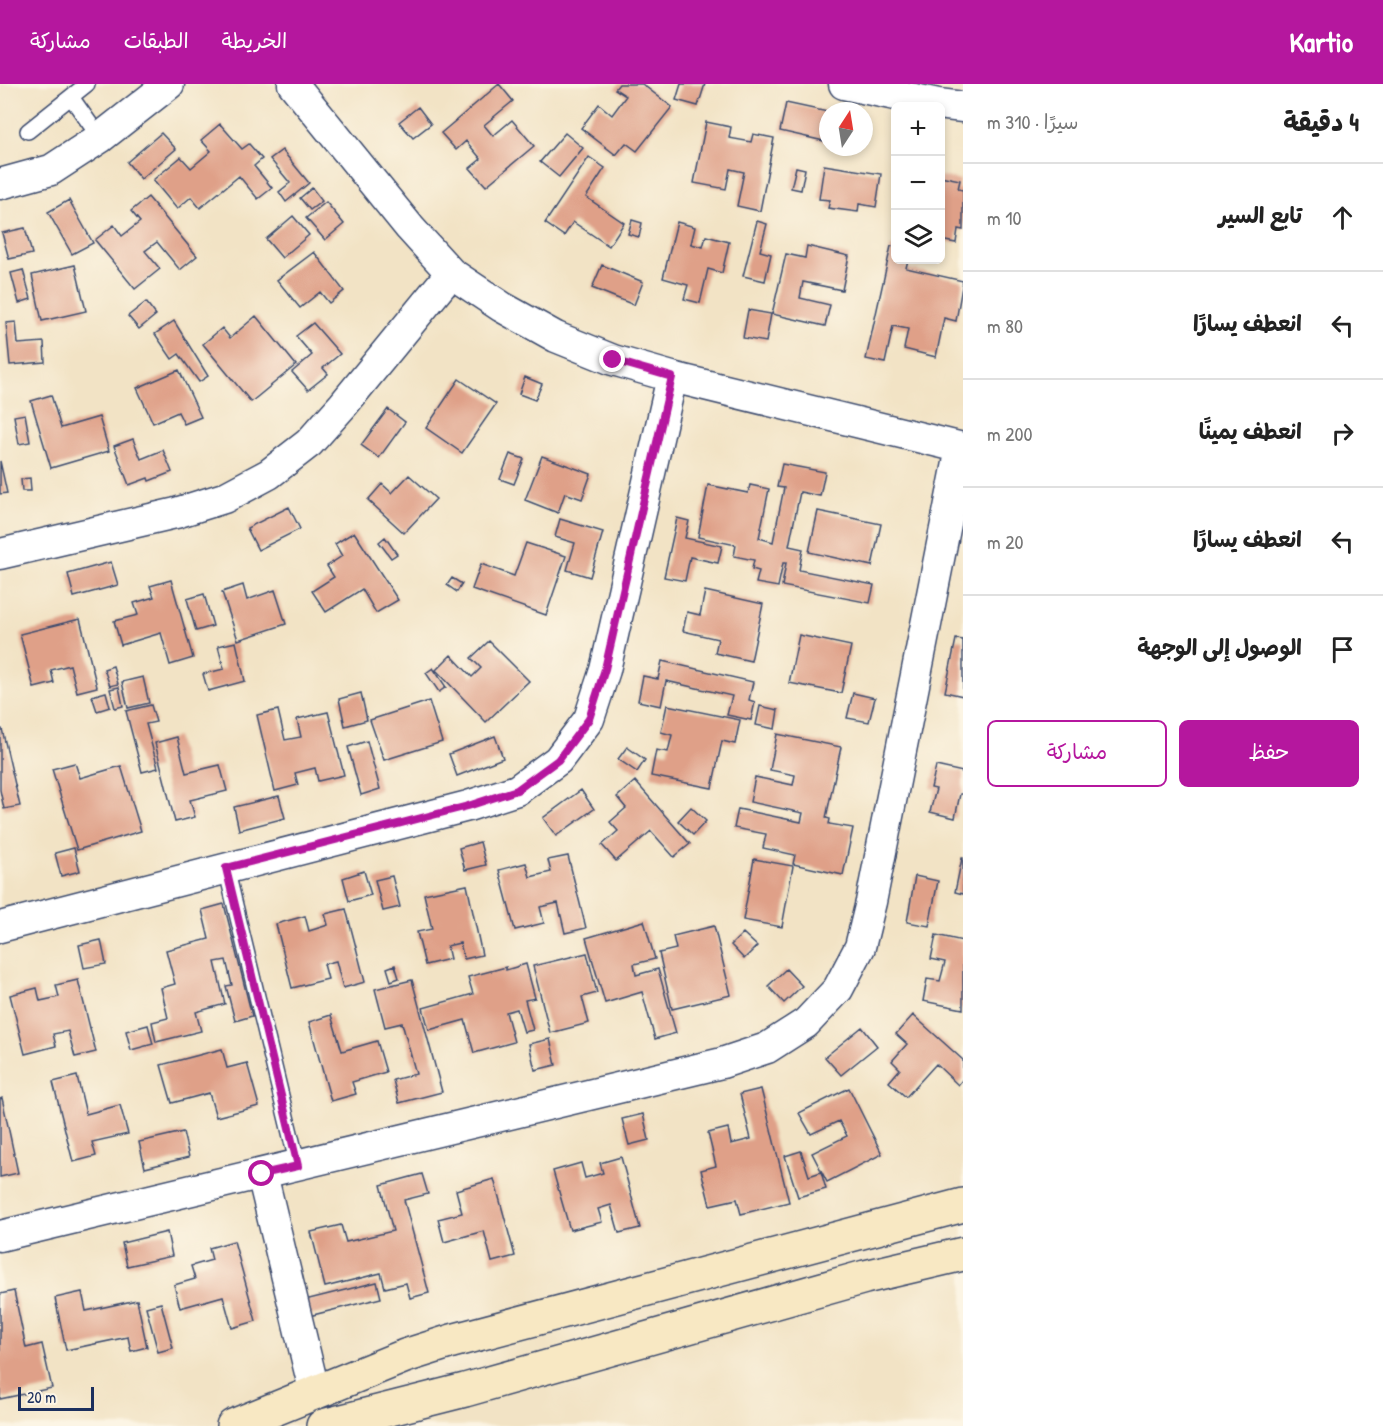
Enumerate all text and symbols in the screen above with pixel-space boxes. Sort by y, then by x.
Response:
text: Kartio [1289,23,1353,61]
text: مشاركة [30,26,91,55]
text: الطبقات [124,26,189,55]
text: الخريطة [222,26,287,55]
north arrow [819,102,873,156]
map controls [891,102,945,264]
button: + [891,102,945,156]
text: 4 دقيقة [1283,104,1359,139]
text: سيرًا · 310 m [987,108,1078,135]
button: − [891,156,945,210]
text: تابع السير [1219,200,1302,230]
icon: ahead [1326,201,1359,234]
text: 10 m [987,204,1021,231]
button: layers [891,210,945,264]
text: انعطف يسارًا [1193,308,1302,338]
icon: left [1326,309,1359,342]
text: 80 m [987,312,1023,339]
route end [599,346,625,372]
text: انعطف يمينًا [1199,416,1302,446]
icon: right [1326,417,1359,450]
text: 200 m [987,420,1033,447]
text: انعطف يسارًا [1193,524,1302,554]
icon: left [1326,525,1359,558]
text: 20 m [987,528,1024,555]
text: الوصول إلى الوجهة [1137,632,1302,662]
icon: arrive [1326,633,1359,666]
button: مشاركة [987,720,1167,787]
button: حفظ [1179,720,1359,787]
route start [248,1160,274,1186]
scale bar [18,1384,94,1412]
text: 20 m [27,1386,56,1408]

